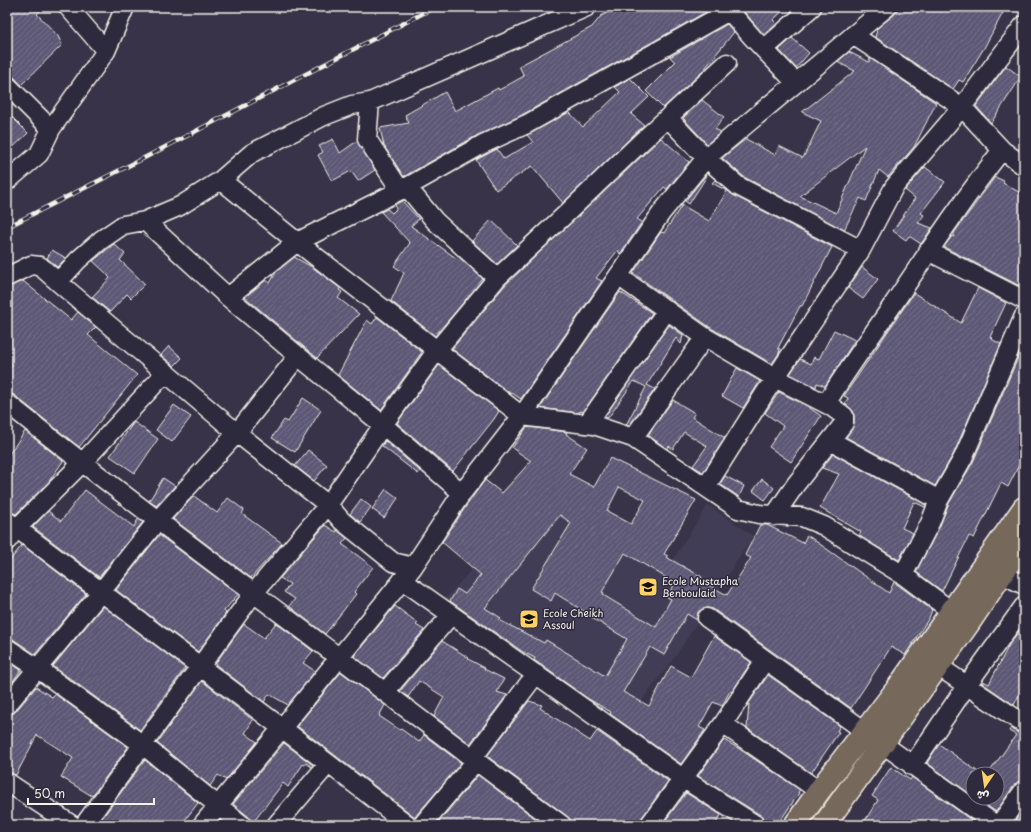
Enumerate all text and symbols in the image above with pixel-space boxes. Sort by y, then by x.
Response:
place label: Ecole Mustapha Benboulaid [662,573,739,600]
school or university icon: Ecole Mustapha Benboulaid [637,576,659,598]
place label: Ecole Cheikh Assoul [543,605,603,632]
school or university icon: Ecole Cheikh Assoul [518,608,540,630]
north arrow [965,766,1005,806]
scale bar [28,780,154,806]
text: 50 m [34,784,65,802]
text: ش [975,787,990,806]

